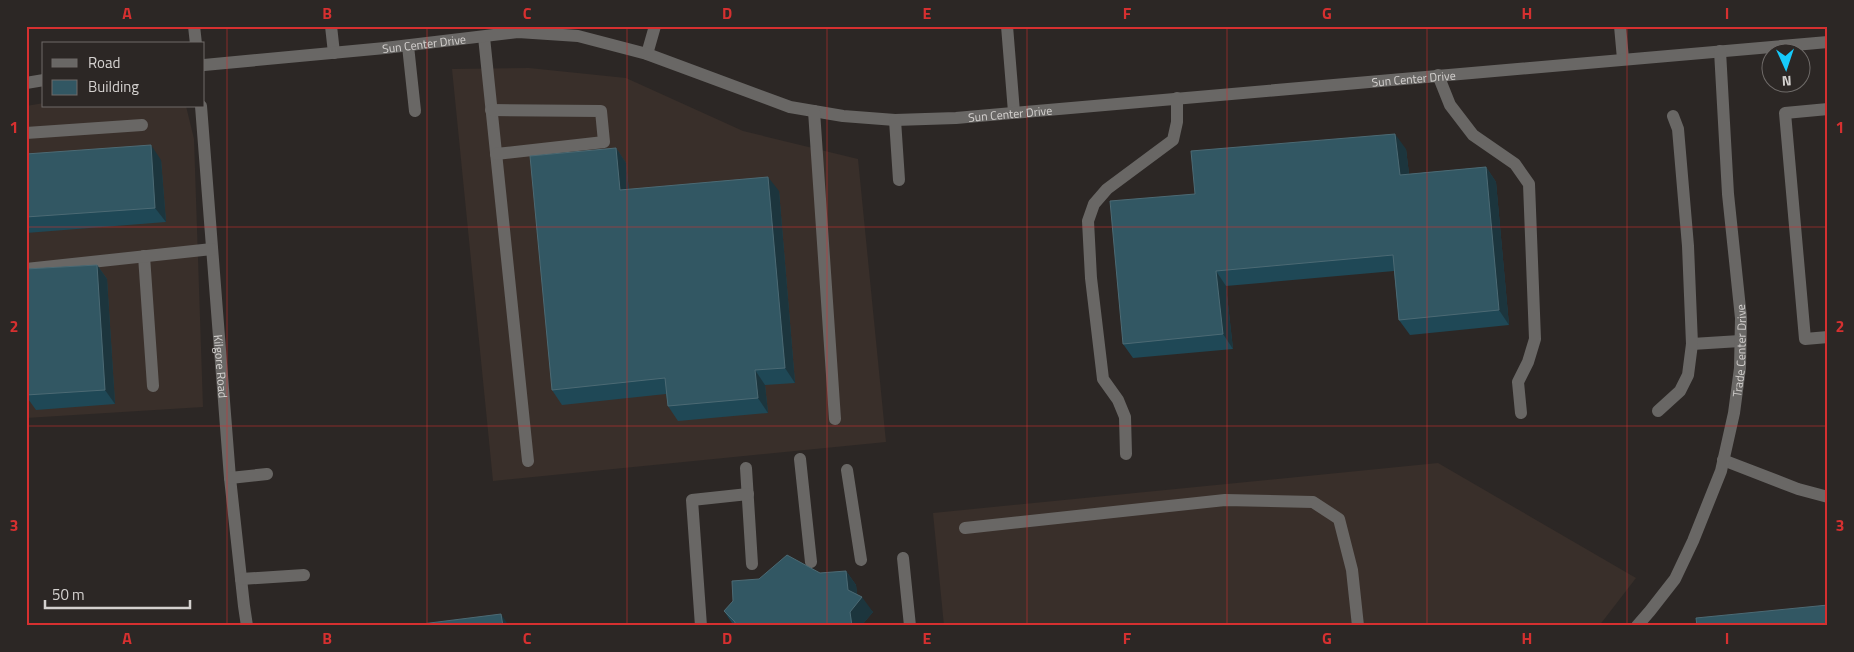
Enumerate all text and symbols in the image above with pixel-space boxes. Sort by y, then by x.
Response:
text: A [122,1,132,25]
text: B [322,1,332,25]
text: C [523,1,532,25]
text: D [722,1,732,25]
text: E [923,1,932,25]
text: F [1123,1,1132,25]
text: G [1322,1,1332,25]
text: H [1522,1,1532,25]
text: I [1725,1,1729,25]
street label: Sun Center Drive [381,29,467,58]
legend [42,42,205,108]
north arrow [1762,42,1812,92]
text: Road [88,51,120,74]
street label: Sun Center Drive [1371,65,1456,91]
text: N [1781,71,1792,92]
text: Building [88,75,139,98]
street label: Sun Center Drive [967,100,1053,126]
text: 1 [10,115,18,139]
text: 1 [1836,115,1844,139]
street label: Trade Center Drive [1727,303,1751,398]
text: 2 [10,314,18,338]
text: 2 [1836,314,1844,338]
street label: Kilgore Road [209,334,233,399]
text: 3 [10,513,18,537]
text: 3 [1836,513,1844,537]
scale bar [45,577,190,609]
text: 50 m [52,583,85,606]
text: A [122,626,132,650]
text: B [322,626,332,650]
text: C [523,626,532,650]
text: D [722,626,732,650]
text: E [923,626,932,650]
text: F [1123,626,1132,650]
text: G [1322,626,1332,650]
text: H [1522,626,1532,650]
text: I [1725,626,1729,650]

